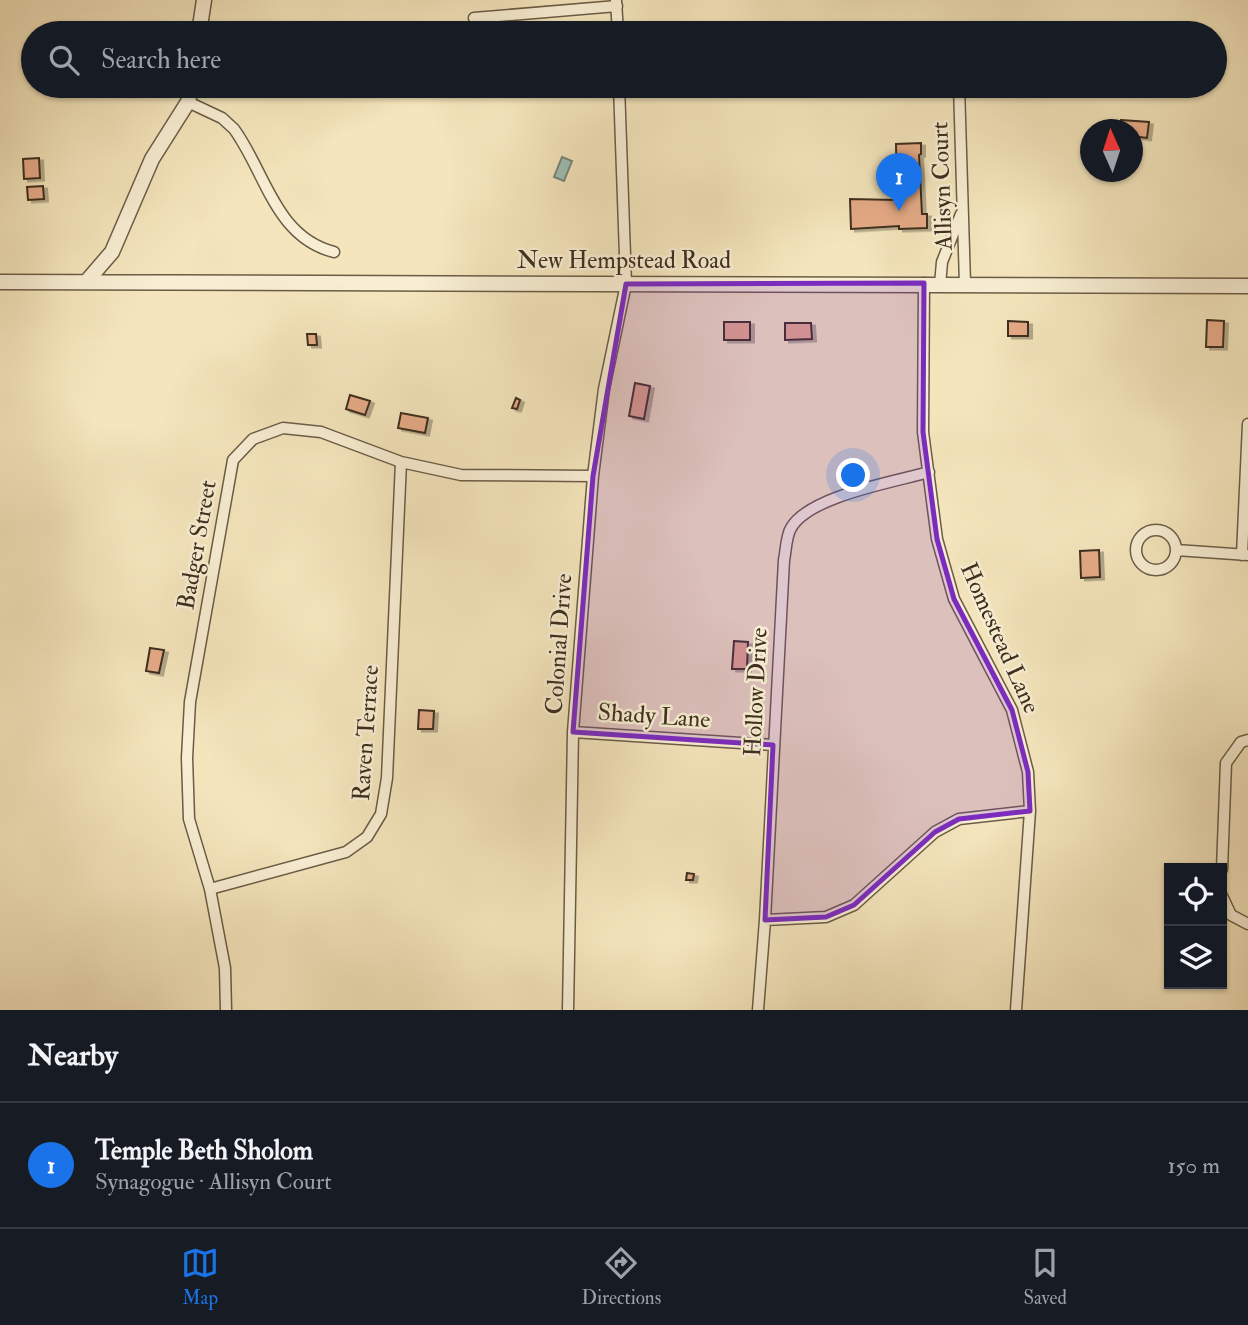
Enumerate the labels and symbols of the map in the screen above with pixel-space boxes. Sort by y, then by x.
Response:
north arrow [1080,119,1143,182]
street label: Allisyn Court [924,121,960,252]
pin: 1 [876,153,922,211]
street label: New Hempstead Road [517,245,731,276]
your location [836,458,870,492]
street label: Badger Street [170,478,224,612]
street label: Homestead Lane [953,558,1047,718]
street label: Colonial Drive [539,572,579,716]
street label: Hollow Drive [737,627,775,757]
street label: Raven Terrace [346,664,386,802]
street label: Shady Lane [597,697,711,735]

